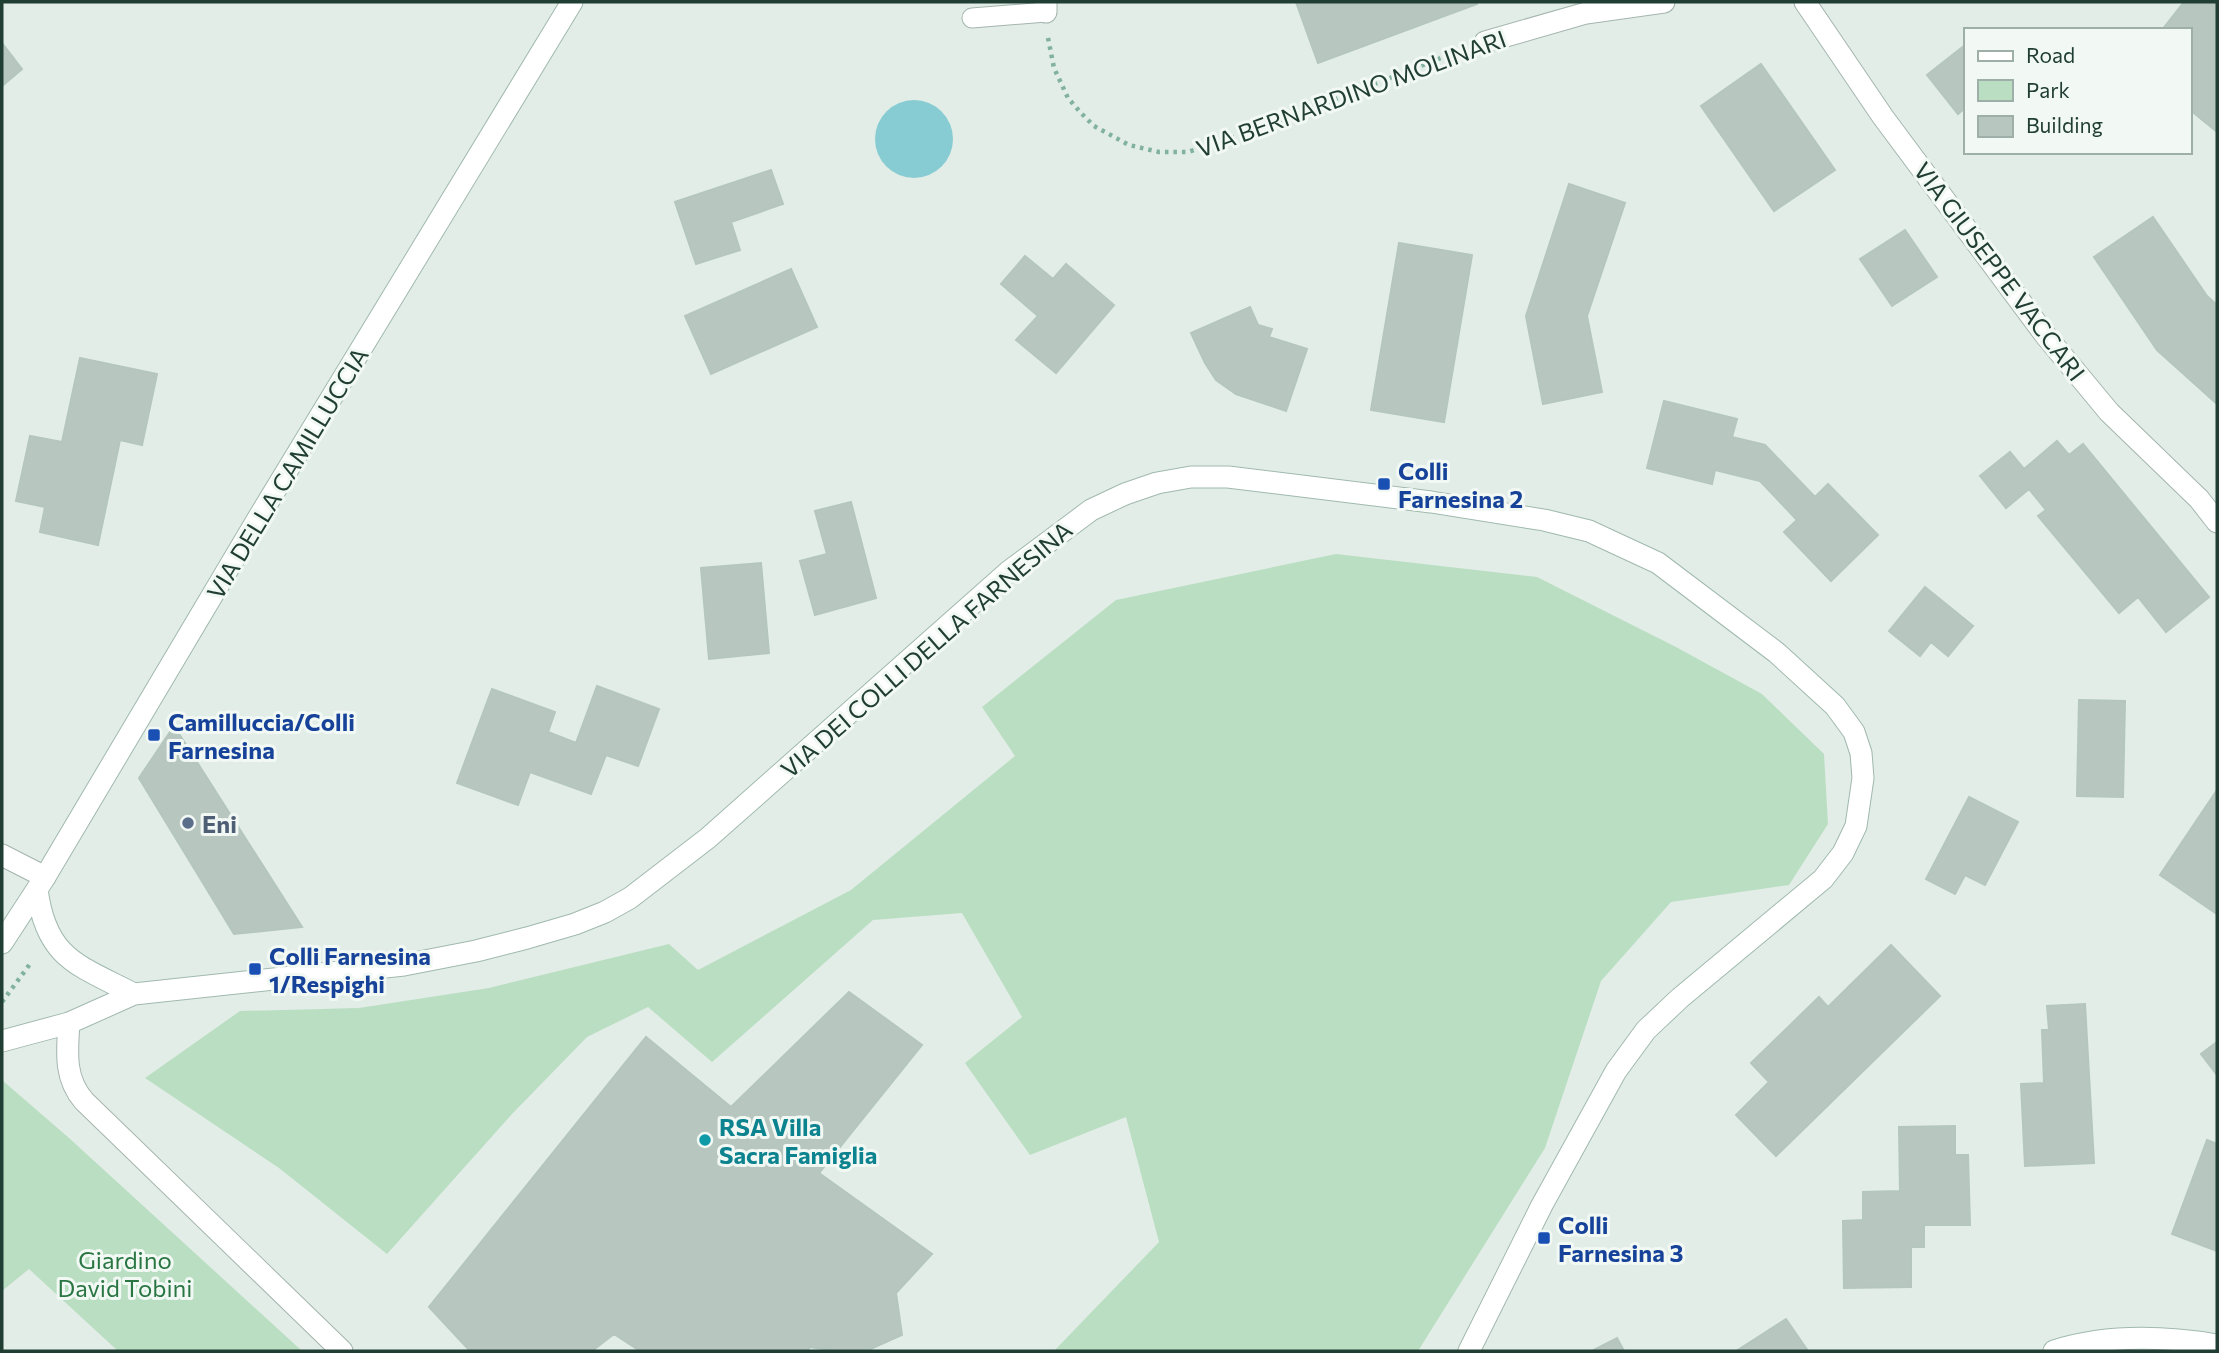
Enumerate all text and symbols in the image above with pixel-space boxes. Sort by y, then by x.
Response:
street label: VIA BERNARDINO MOLINARI [1192,23,1510,163]
legend [1964,28,2191,154]
text: Road [2026,42,2075,67]
text: Park [2026,77,2070,102]
text: Building [2026,112,2103,137]
street label: VIA GIUSEPPE VACCARI [1908,156,2092,386]
street label: VIA DELLA CAMILLUCCIA [200,342,374,604]
place label: Colli Farnesina 2 [1398,456,1523,513]
marker: Colli Farnesina 2 [1376,476,1392,492]
street label: VIA DEI COLLI DELLA FARNESINA [775,515,1077,783]
place label: Camilluccia/Colli Farnesina [168,707,355,764]
marker: Camilluccia/Colli Farnesina [146,727,162,743]
place label: Eni [202,809,237,838]
marker: Eni [180,815,196,831]
place label: Colli Farnesina 1/Respighi [269,941,431,998]
marker: Colli Farnesina 1/Respighi [247,961,263,977]
place label: RSA Villa Sacra Famiglia [719,1112,877,1169]
marker: RSA Villa Sacra Famiglia [697,1132,713,1148]
place label: Colli Farnesina 3 [1558,1210,1683,1267]
marker: Colli Farnesina 3 [1536,1230,1552,1246]
park label: Giardino David Tobini [57,1245,193,1302]

